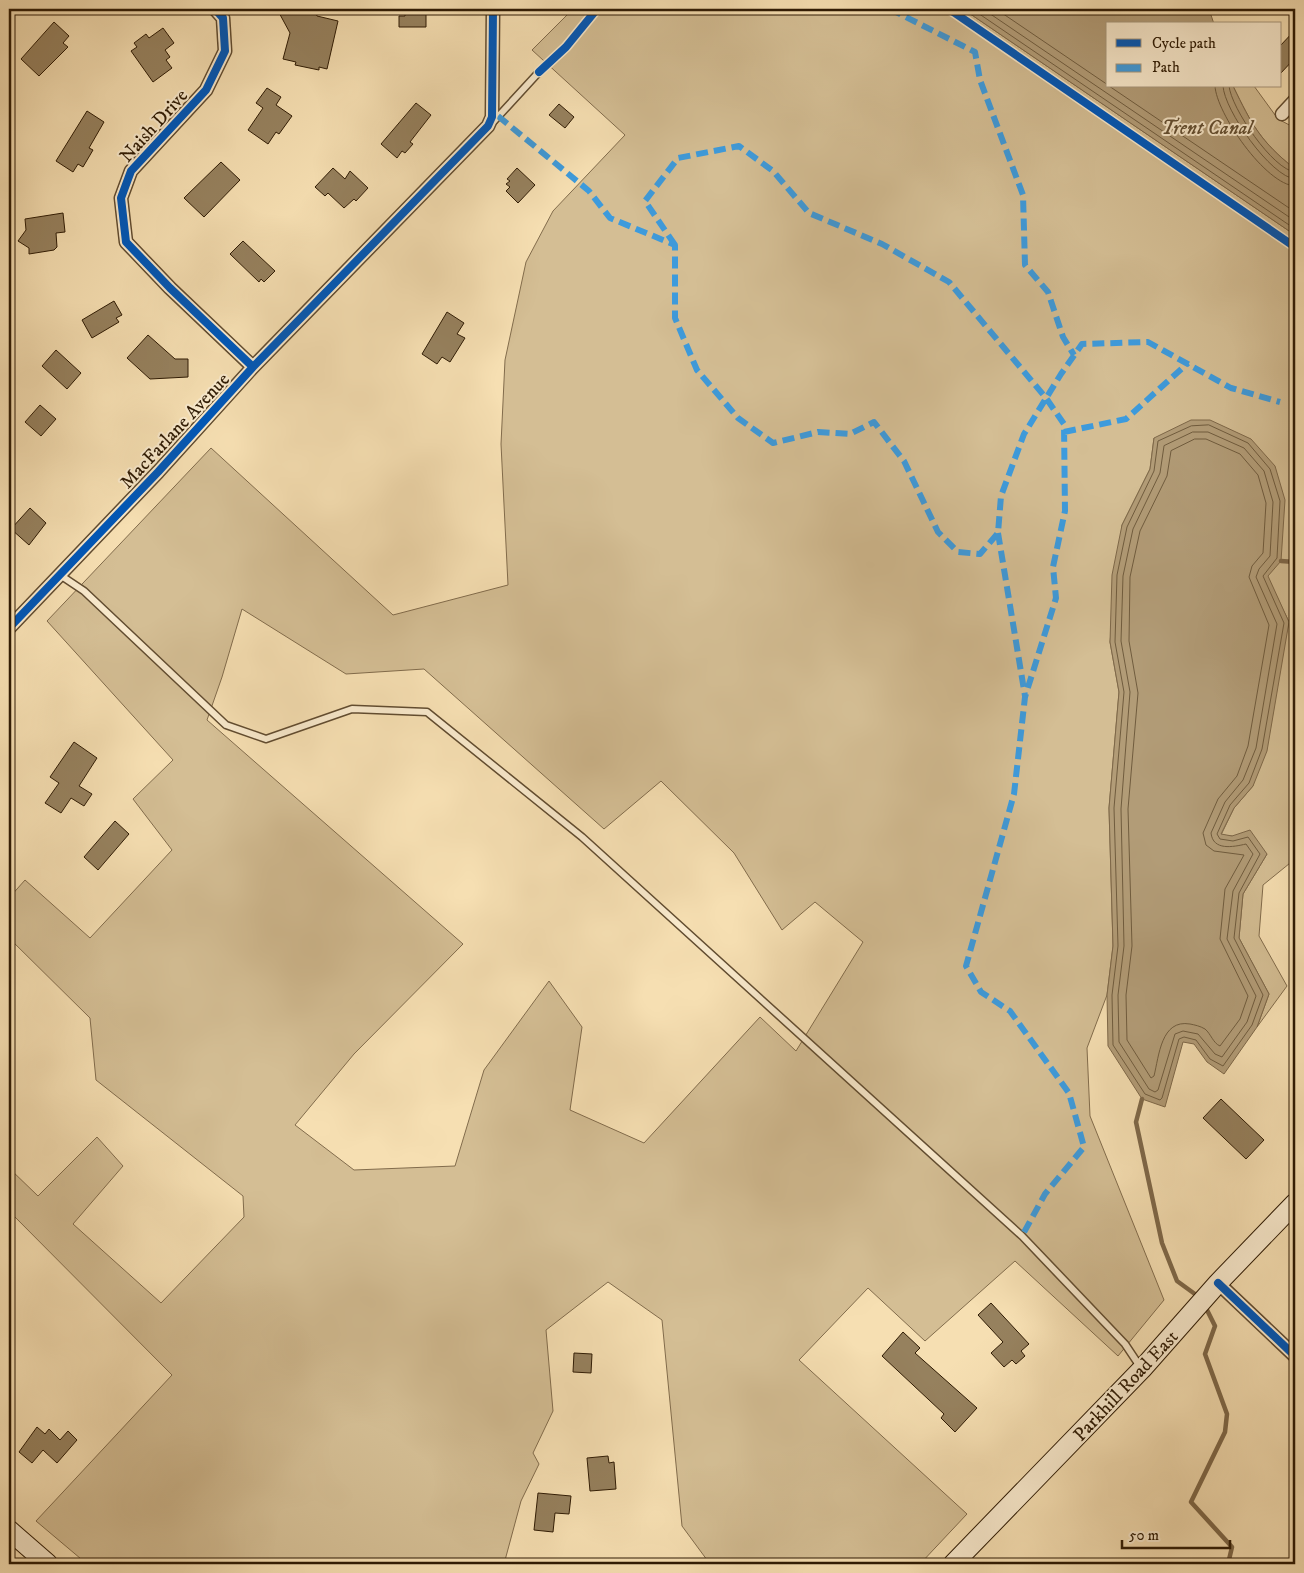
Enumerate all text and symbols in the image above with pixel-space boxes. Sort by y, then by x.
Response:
legend [1106,22,1282,88]
text: Cycle path [1152,34,1216,53]
text: Path [1152,58,1180,77]
street label: Naish Drive [115,84,193,167]
water label: Trent Canal [1161,116,1255,141]
street label: MacFarlane Avenue [116,368,235,494]
street label: Parkhill Road East [1069,1326,1183,1446]
scale bar [1122,1518,1229,1550]
text: 50 m [1129,1526,1159,1545]

